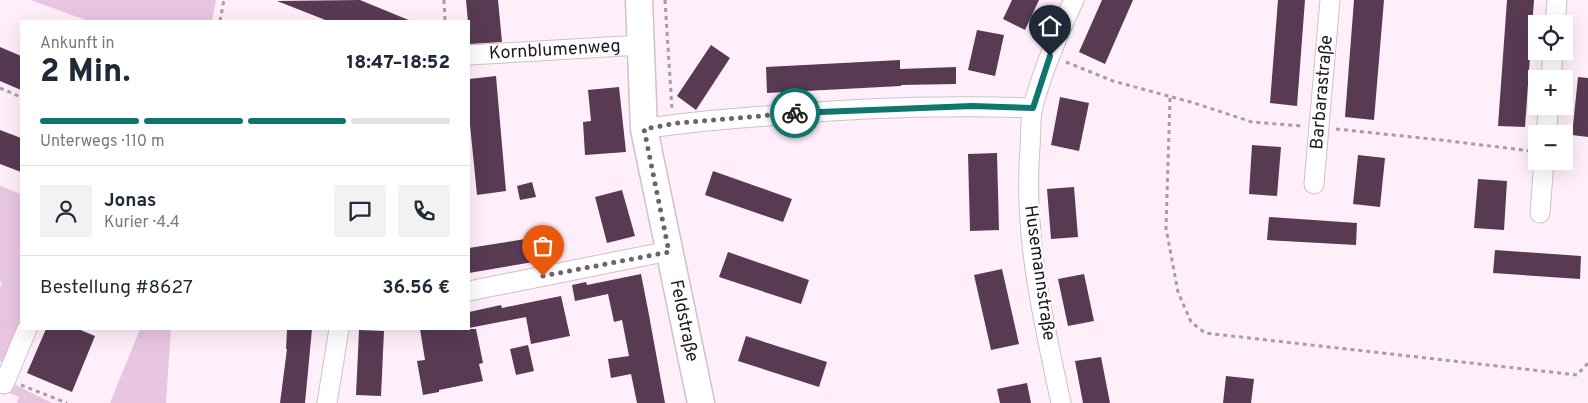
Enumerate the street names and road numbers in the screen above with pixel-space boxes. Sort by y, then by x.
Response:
street label: Barbarastraße [1306,34,1338,151]
street label: Kornblumenweg [488,35,621,65]
street label: Husemannstraße [1018,204,1060,342]
street label: Feldstraße [664,278,704,364]

